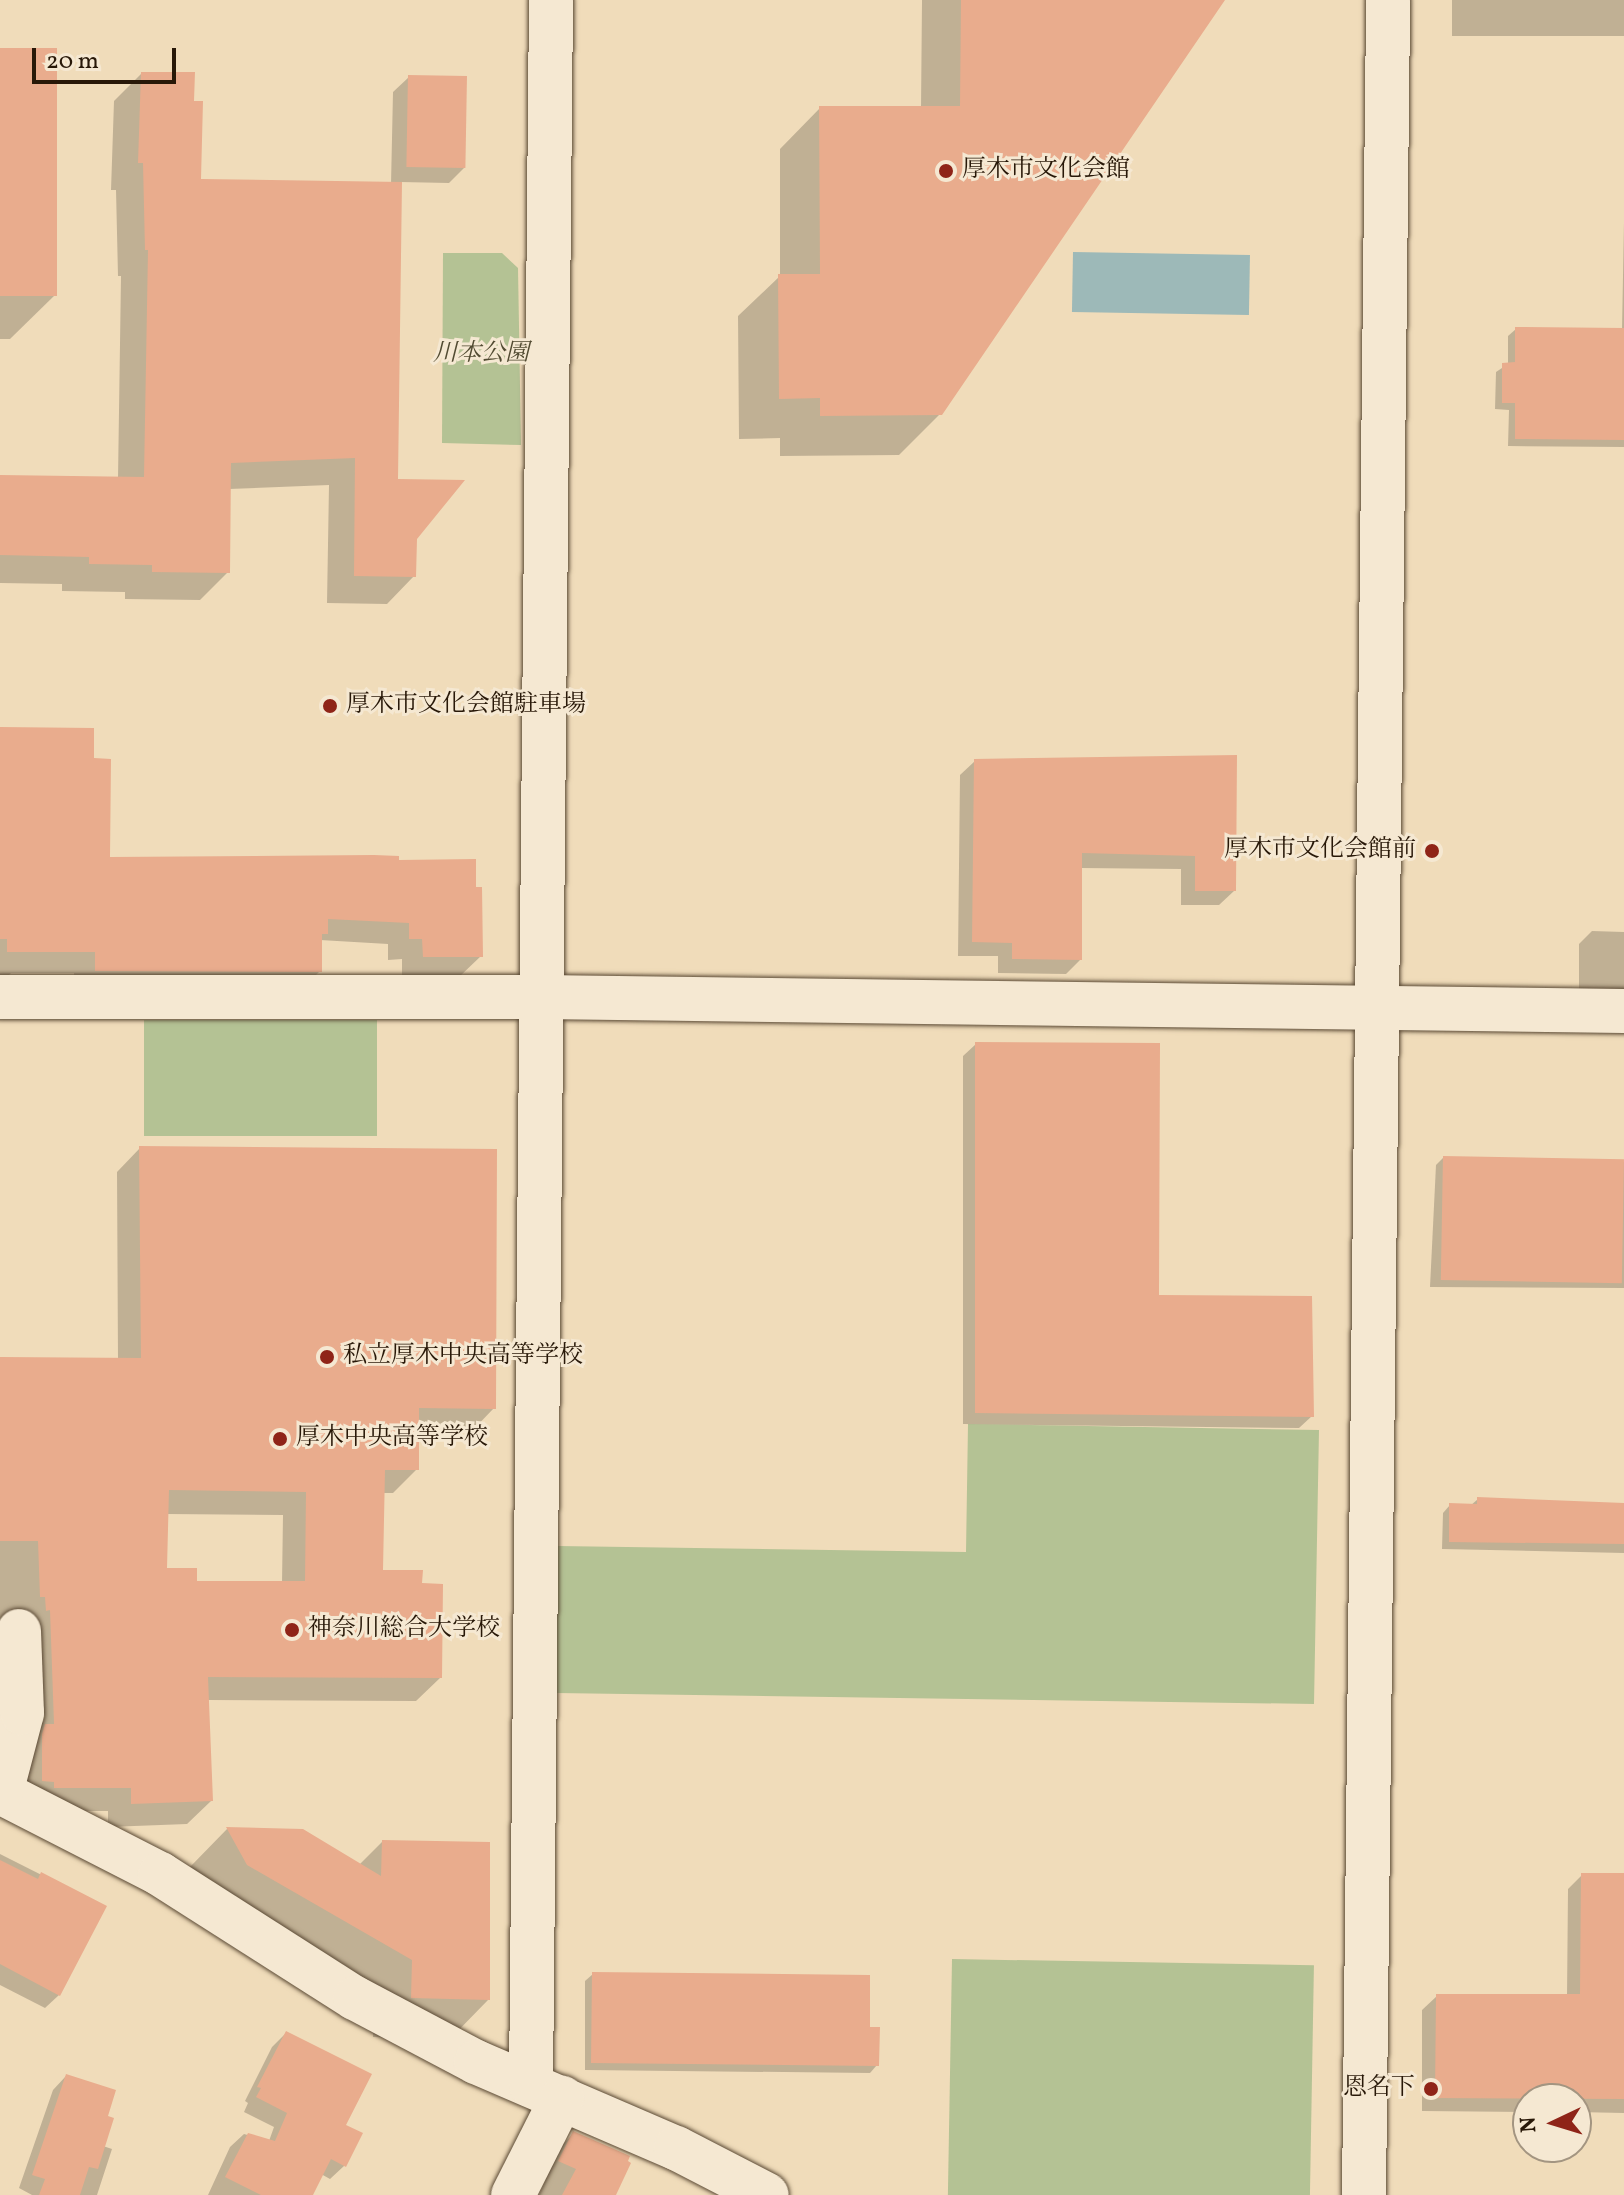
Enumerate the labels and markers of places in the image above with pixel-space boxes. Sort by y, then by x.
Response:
place label: 厚木市文化会館 [962,157,1130,185]
marker: 厚木市文化会館 [937,162,955,180]
place label: 厚木市文化会館駐車場 [346,692,586,720]
marker: 厚木市文化会館駐車場 [321,697,339,715]
place label: 厚木市文化会館前 [1224,837,1416,865]
marker: 厚木市文化会館前 [1423,842,1441,860]
place label: 私立厚木中央高等学校 [343,1343,583,1371]
marker: 私立厚木中央高等学校 [318,1348,336,1366]
place label: 厚木中央高等学校 [296,1425,488,1453]
marker: 厚木中央高等学校 [271,1430,289,1448]
place label: 神奈川総合大学校 [308,1616,500,1644]
marker: 神奈川総合大学校 [283,1621,301,1639]
place label: 恩名下 [1343,2075,1415,2103]
marker: 恩名下 [1422,2080,1440,2098]

